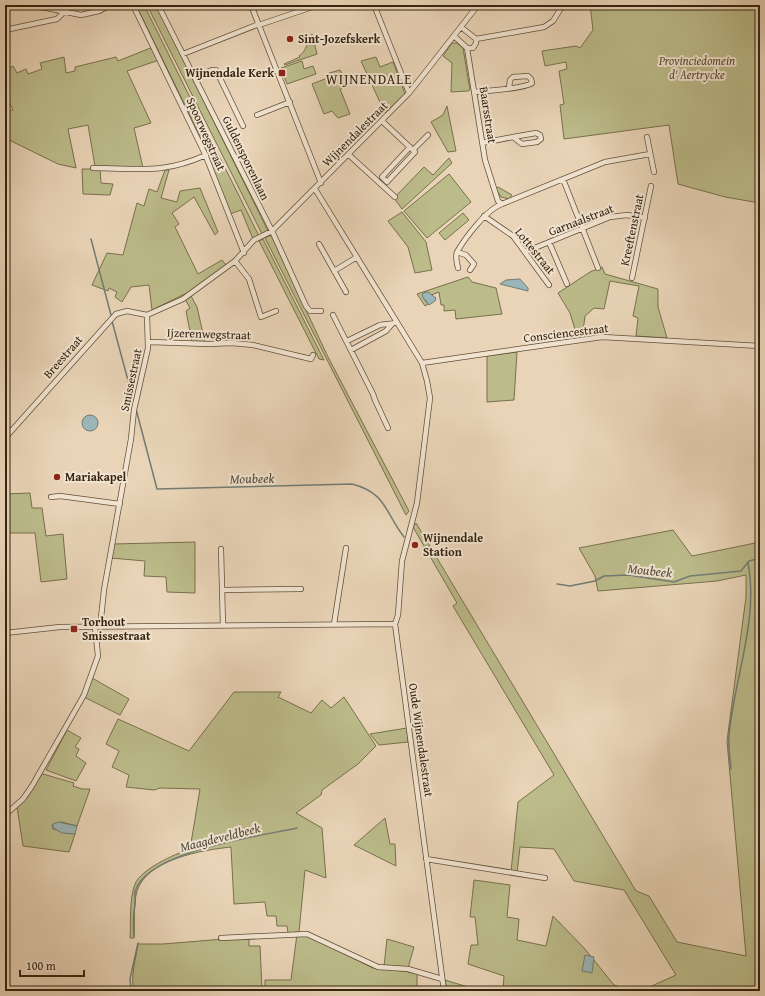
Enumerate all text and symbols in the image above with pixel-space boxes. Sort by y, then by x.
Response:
place label: Sint-Jozefskerk [298,30,380,47]
marker: Sint-Jozefskerk [285,34,295,44]
park label: Provinciedomein d' Aertrycke [658,52,735,83]
place label: Wijnendale Kerk [185,64,274,81]
marker: Wijnendale Kerk [277,68,287,78]
district label: WIJNENDALE [326,69,412,89]
street label: Baarsstraat [476,85,501,145]
street label: Spoorwegstraat [183,94,231,174]
street label: Wijnendalestraat [318,97,392,170]
street label: Guldensporenlaan [219,113,274,203]
street label: Kreeftenstraat [616,192,648,267]
street label: Garnaalstraat [546,199,617,240]
street label: Lottestraat [511,224,560,278]
street label: Consciencestraat [522,319,610,346]
street label: Ijzerenwegstraat [167,324,252,343]
street label: Breestraat [39,331,87,382]
street label: Smissestraat [116,346,146,413]
place label: Mariakapel [65,468,127,485]
water label: Moubeek [230,469,275,488]
marker: Mariakapel [52,472,62,482]
place label: Wijnendale Station [423,529,483,560]
marker: Wijnendale Station [410,540,420,550]
water label: Moubeek [627,559,673,582]
place label: Torhout Smissestraat [82,613,151,644]
marker: Torhout Smissestraat [69,624,79,634]
street label: Oude Wijnendalestraat [405,682,438,799]
water label: Maagdeveldbeek [178,818,262,857]
scale bar [20,952,84,978]
text: 100 m [26,957,56,974]

